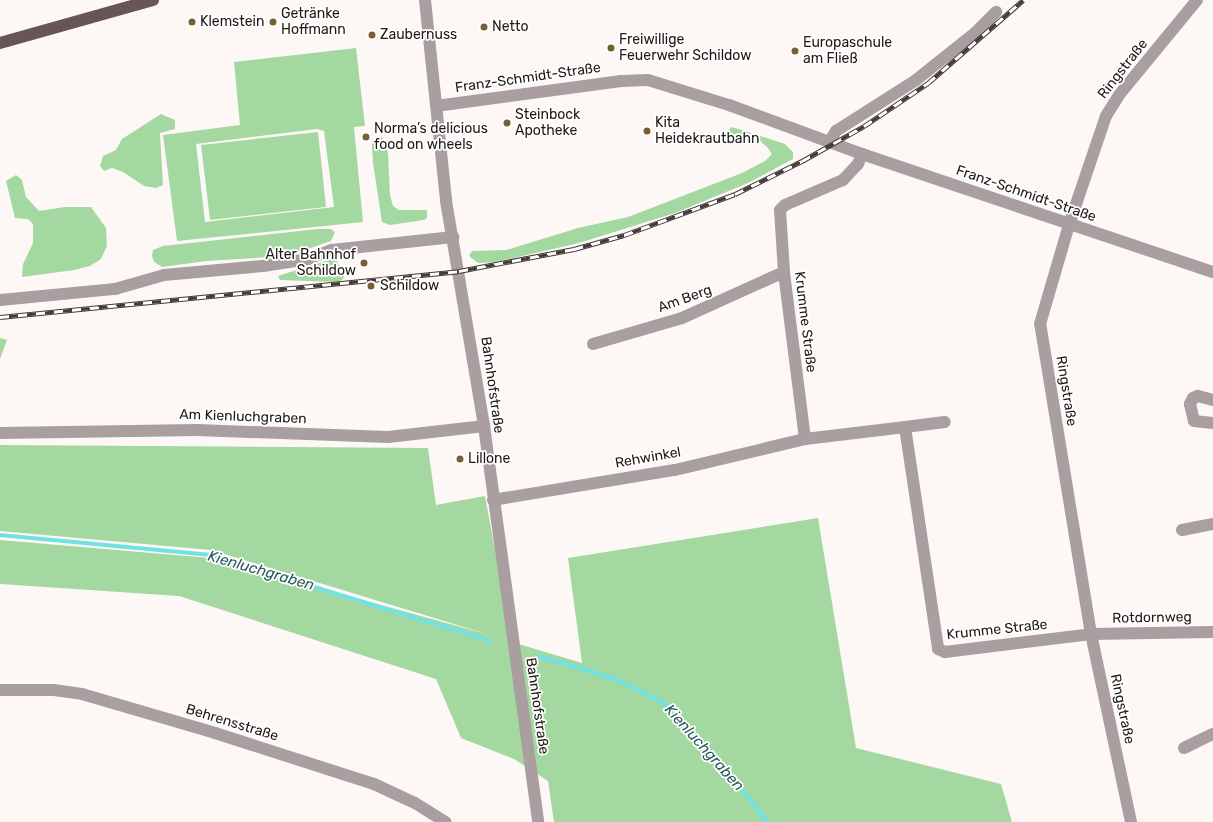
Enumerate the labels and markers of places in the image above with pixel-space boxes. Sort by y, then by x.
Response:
place label: Getränke Hoffmann [281,6,346,38]
place label: Klemstein [200,14,264,30]
marker: Klemstein [187,17,197,27]
marker: Getränke Hoffmann [268,17,278,27]
place label: Netto [492,19,529,35]
marker: Netto [479,22,489,32]
place label: Zaubernuss [380,27,457,43]
marker: Zaubernuss [367,30,377,40]
place label: Freiwillige Feuerwehr Schildow [619,32,752,64]
place label: Europaschule am Fließ [803,35,892,68]
marker: Freiwillige Feuerwehr Schildow [606,43,616,53]
marker: Europaschule am Fließ [790,46,800,56]
place label: Steinbock Apotheke [515,107,580,140]
place label: Kita Heidekrautbahn [655,115,760,148]
marker: Steinbock Apotheke [502,118,512,128]
place label: Norma’s delicious food on wheels [374,121,488,154]
marker: Kita Heidekrautbahn [642,126,652,136]
marker: Norma’s delicious food on wheels [361,132,371,142]
place label: Alter Bahnhof Schildow [265,247,356,280]
marker: Alter Bahnhof Schildow [359,258,369,268]
place label: Schildow [380,278,439,294]
marker: Schildow [365,280,377,292]
place label: Lillone [468,451,510,467]
marker: Lillone [455,454,465,464]

